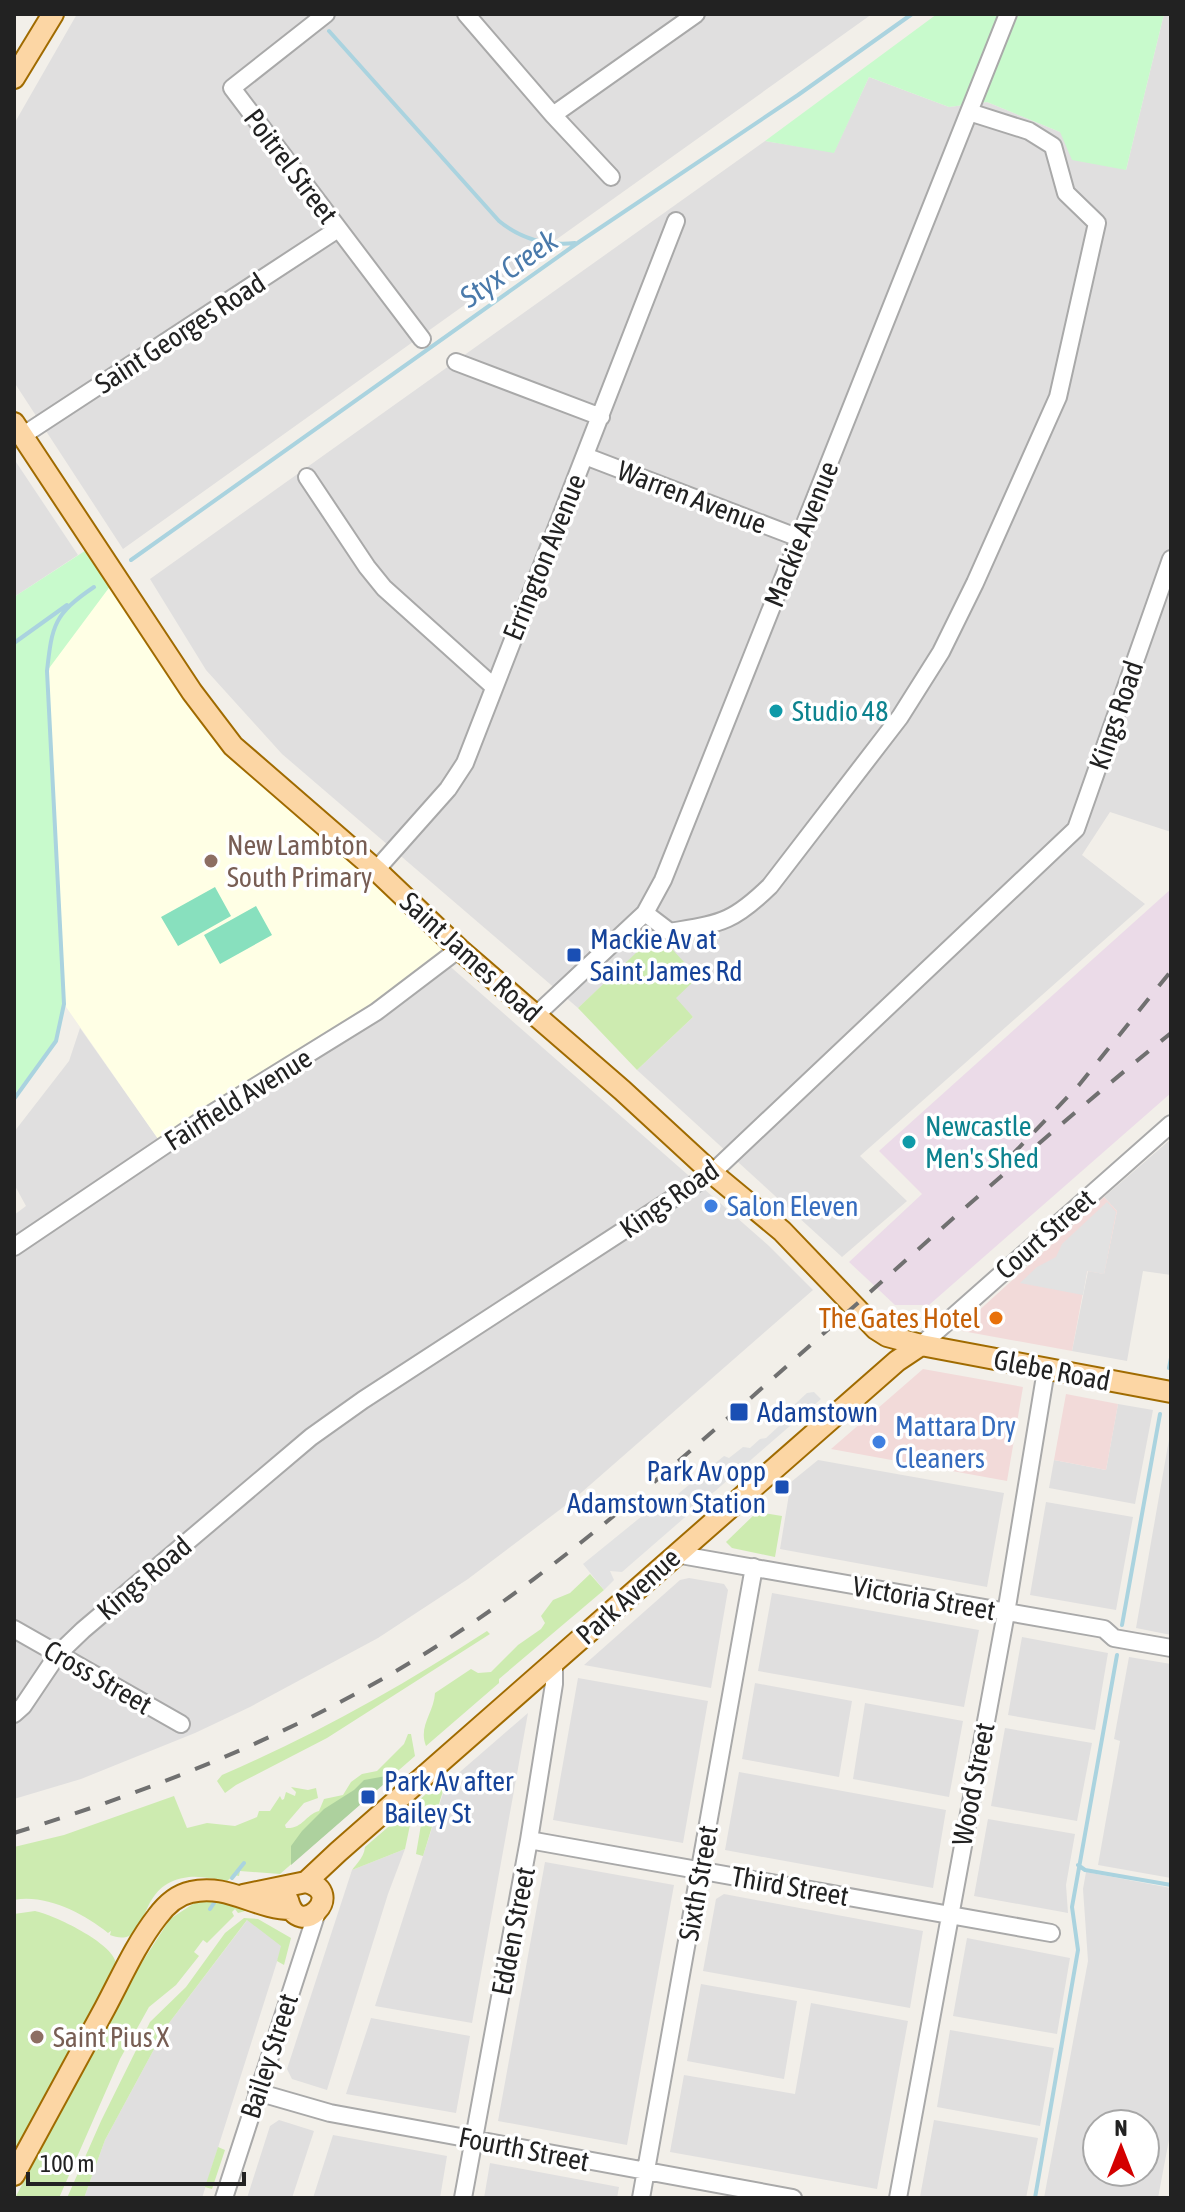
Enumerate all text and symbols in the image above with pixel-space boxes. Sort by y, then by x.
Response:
street label: Poitrel Street [238,103,344,229]
water label: Styx Creek [452,222,564,315]
street label: Saint Georges Road [89,266,271,400]
street label: Warren Avenue [613,454,771,540]
street label: Mackie Avenue [757,457,845,611]
street label: Errington Avenue [496,469,592,645]
street label: Kings Road [1082,656,1150,774]
place label: Studio 48 [792,695,888,727]
marker: Studio 48 [767,702,785,720]
place label: New Lambton South Primary [227,829,372,893]
marker: New Lambton South Primary [202,852,220,870]
street label: Saint James Road [394,885,548,1029]
place label: Mackie Av at Saint James Rd [590,923,743,987]
marker: Mackie Av at Saint James Rd [565,946,583,964]
street label: Fairfield Avenue [159,1041,317,1157]
place label: Newcastle Men's Shed [925,1110,1039,1174]
marker: Newcastle Men's Shed [900,1133,918,1151]
street label: Kings Road [614,1153,724,1245]
street label: Court Street [989,1182,1101,1286]
place label: Salon Eleven [727,1190,859,1222]
marker: Salon Eleven [702,1197,720,1215]
place label: The Gates Hotel [819,1302,981,1334]
marker: The Gates Hotel [987,1309,1005,1327]
street label: Glebe Road [991,1343,1113,1397]
place label: Adamstown [757,1396,878,1428]
marker: Adamstown [728,1401,750,1423]
place label: Mattara Dry Cleaners [895,1410,1016,1474]
marker: Mattara Dry Cleaners [870,1433,888,1451]
place label: Park Av opp Adamstown Station [567,1455,766,1519]
marker: Park Av opp Adamstown Station [773,1478,791,1496]
street label: Kings Road [90,1529,198,1627]
street label: Park Avenue [570,1541,686,1651]
street label: Victoria Street [850,1570,998,1626]
street label: Cross Street [38,1633,158,1721]
street label: Wood Street [945,1720,1001,1848]
place label: Park Av after Bailey St [384,1765,514,1829]
marker: Park Av after Bailey St [359,1788,377,1806]
street label: Sixth Street [672,1823,724,1943]
street label: Third Street [729,1860,851,1912]
street label: Edden Street [485,1864,541,1998]
street label: Bailey Street [234,1990,304,2122]
place label: Saint Pius X [53,2021,170,2053]
marker: Saint Pius X [28,2028,46,2046]
north arrow [1081,2108,1161,2188]
text: N [1115,2115,1127,2141]
street label: Fourth Street [456,2121,592,2177]
scale bar [28,2136,244,2186]
text: 100 m [40,2150,94,2177]

